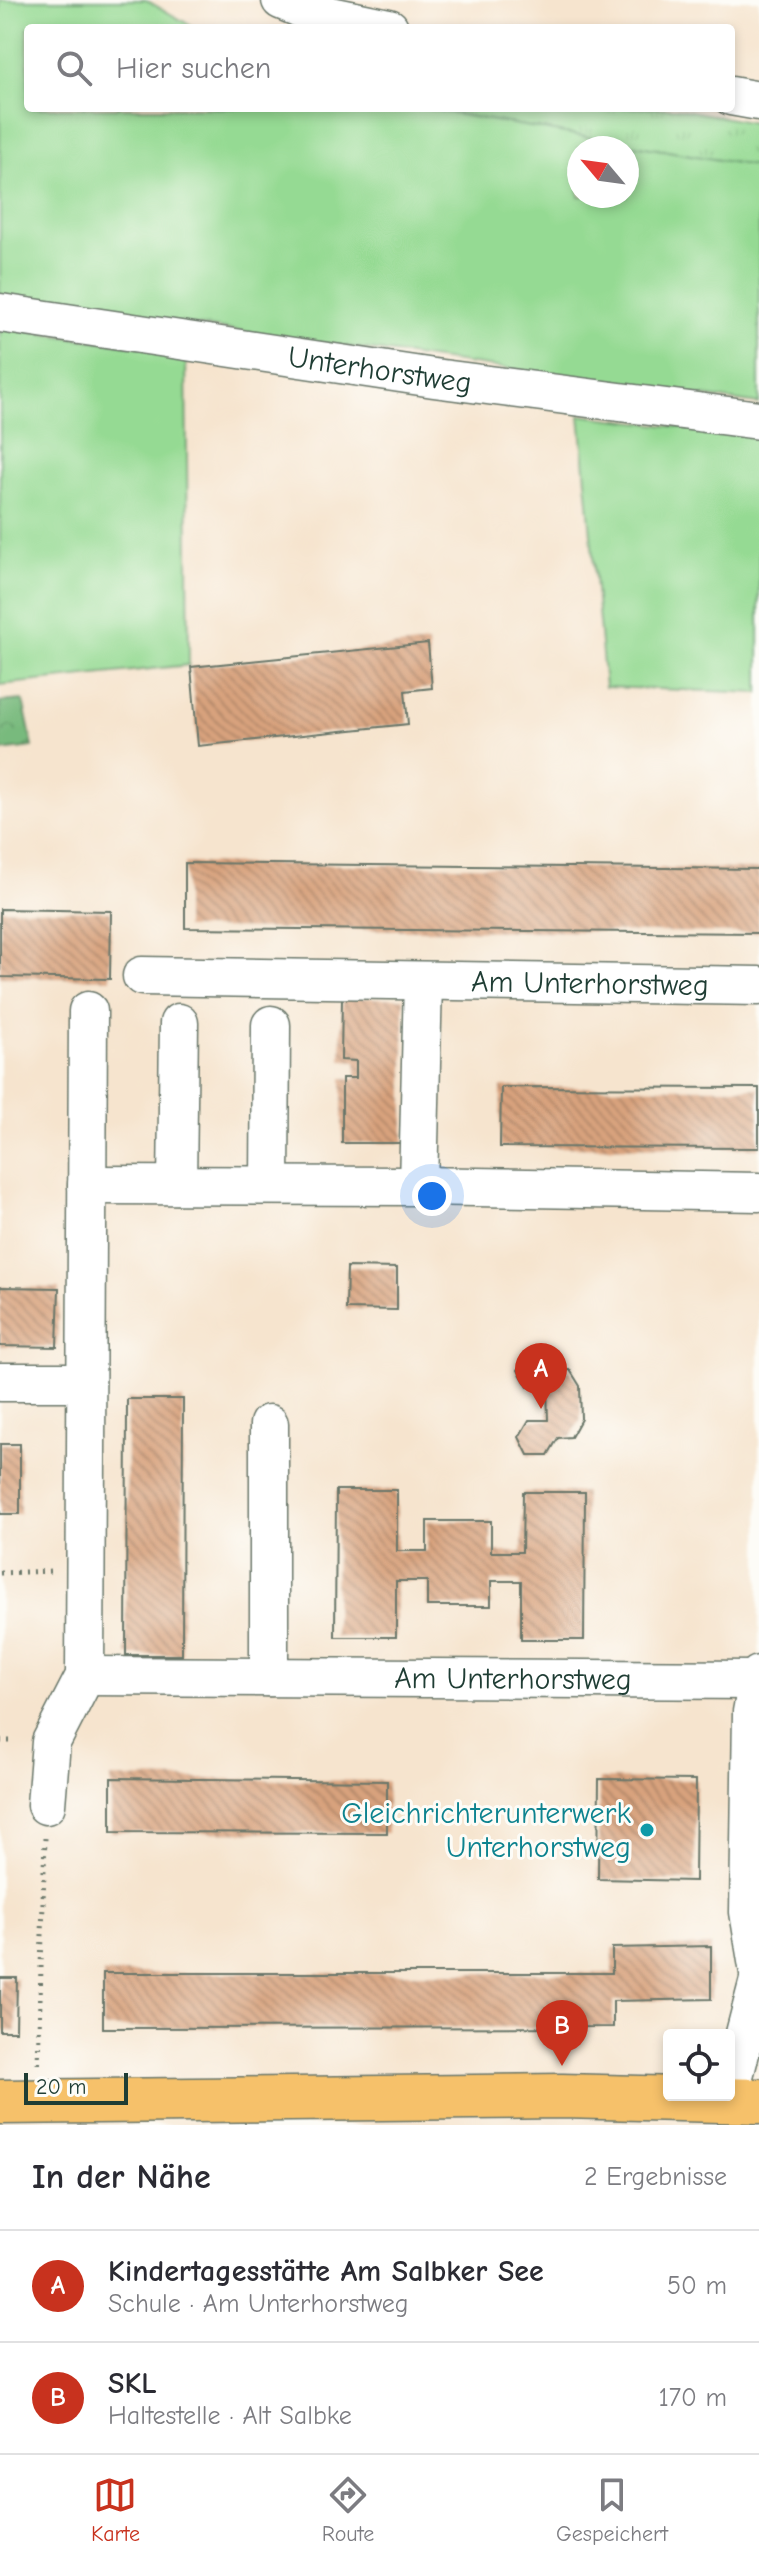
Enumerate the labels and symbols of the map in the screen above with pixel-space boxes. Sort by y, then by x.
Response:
north arrow [567,136,639,208]
street label: Unterhorstweg [285,339,474,401]
street label: Am Unterhorstweg [471,964,709,1003]
your location [412,1176,452,1216]
pin: A [515,1343,567,1409]
street label: Am Unterhorstweg [394,1661,632,1697]
place label: Gleichrichterunterwerk Unterhorstweg [341,1796,631,1865]
marker: Gleichrichterunterwerk Unterhorstweg [638,1821,656,1839]
pin: B [536,2000,588,2066]
scale bar [24,2069,128,2105]

